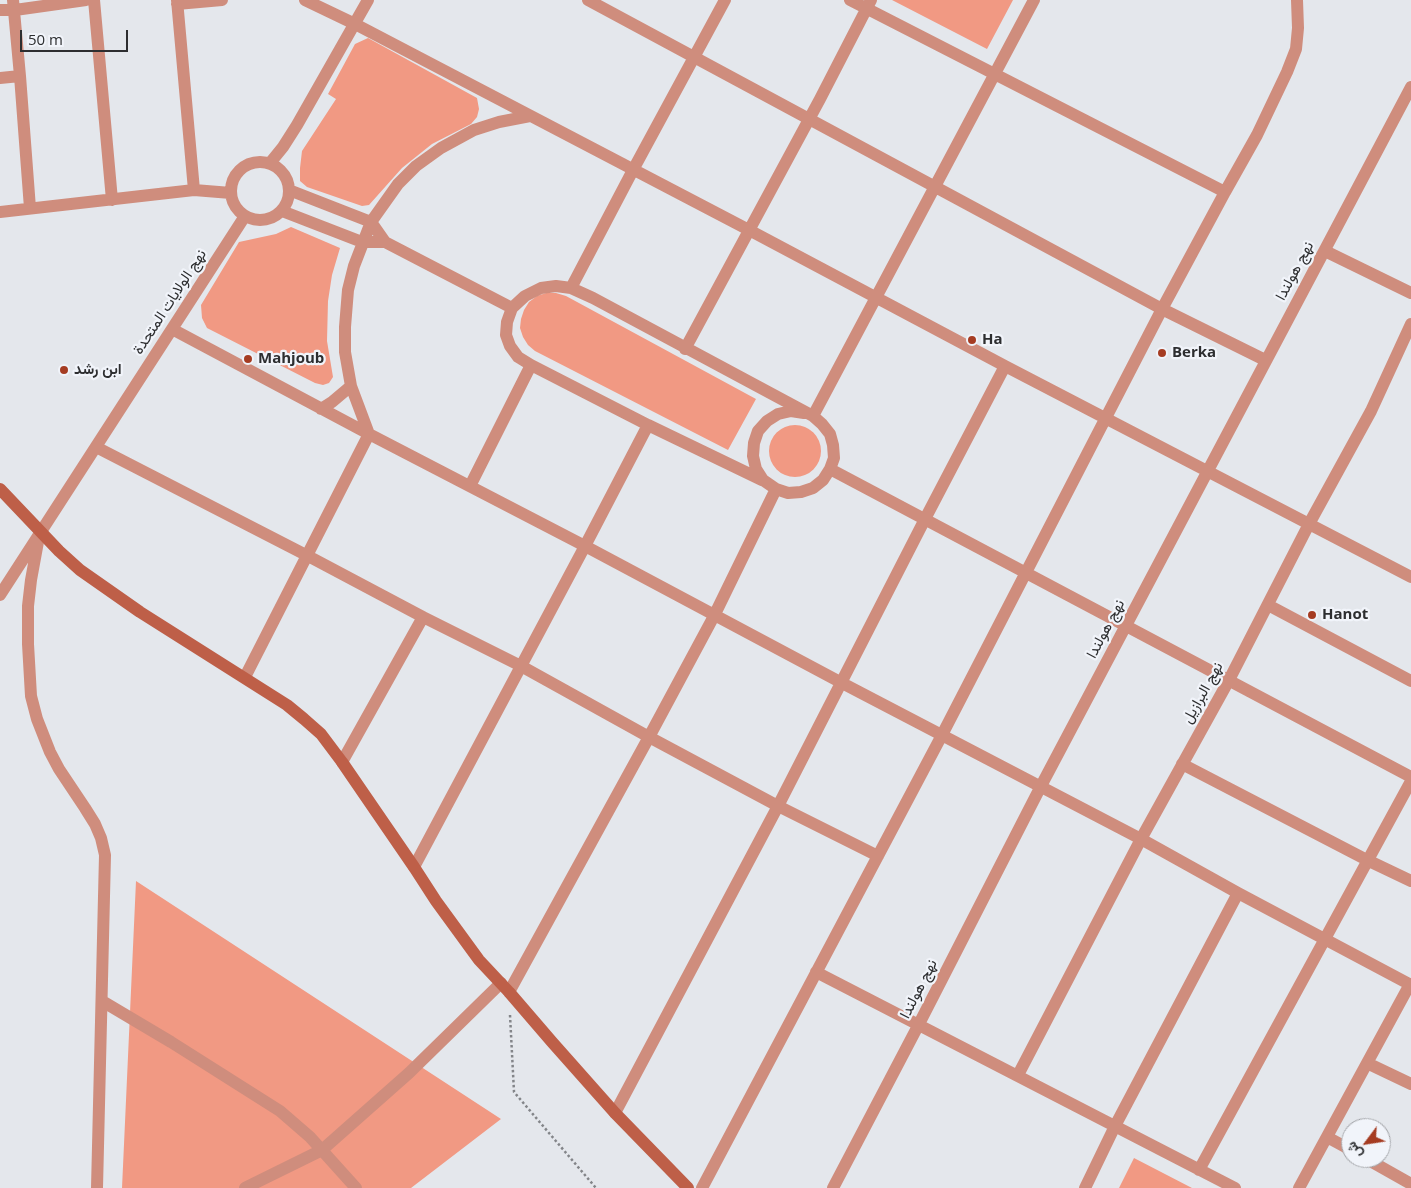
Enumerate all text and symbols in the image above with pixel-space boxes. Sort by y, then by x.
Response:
scale bar [22,20,130,52]
text: 50 m [28,29,63,49]
street label: نهج هولندا [1272,239,1318,303]
street label: نهج الولايات المتحدة [129,246,211,358]
place label: Ha [982,331,1003,349]
marker: Ha [966,334,978,346]
place label: Berka [1172,344,1216,362]
marker: Berka [1156,347,1168,359]
place label: Mahjoub [258,350,324,368]
marker: Mahjoub [242,353,254,365]
place label: ابن رشد [74,361,122,379]
marker: ابن رشد [58,364,70,376]
street label: نهج هولندا [1083,597,1129,661]
place label: Hanot [1322,606,1368,624]
marker: Hanot [1306,609,1318,621]
street label: نهج البرازيل [1179,659,1227,727]
street label: نهج هولندا [896,956,942,1022]
north arrow [1341,1118,1391,1168]
text: ش [1341,1138,1366,1163]

